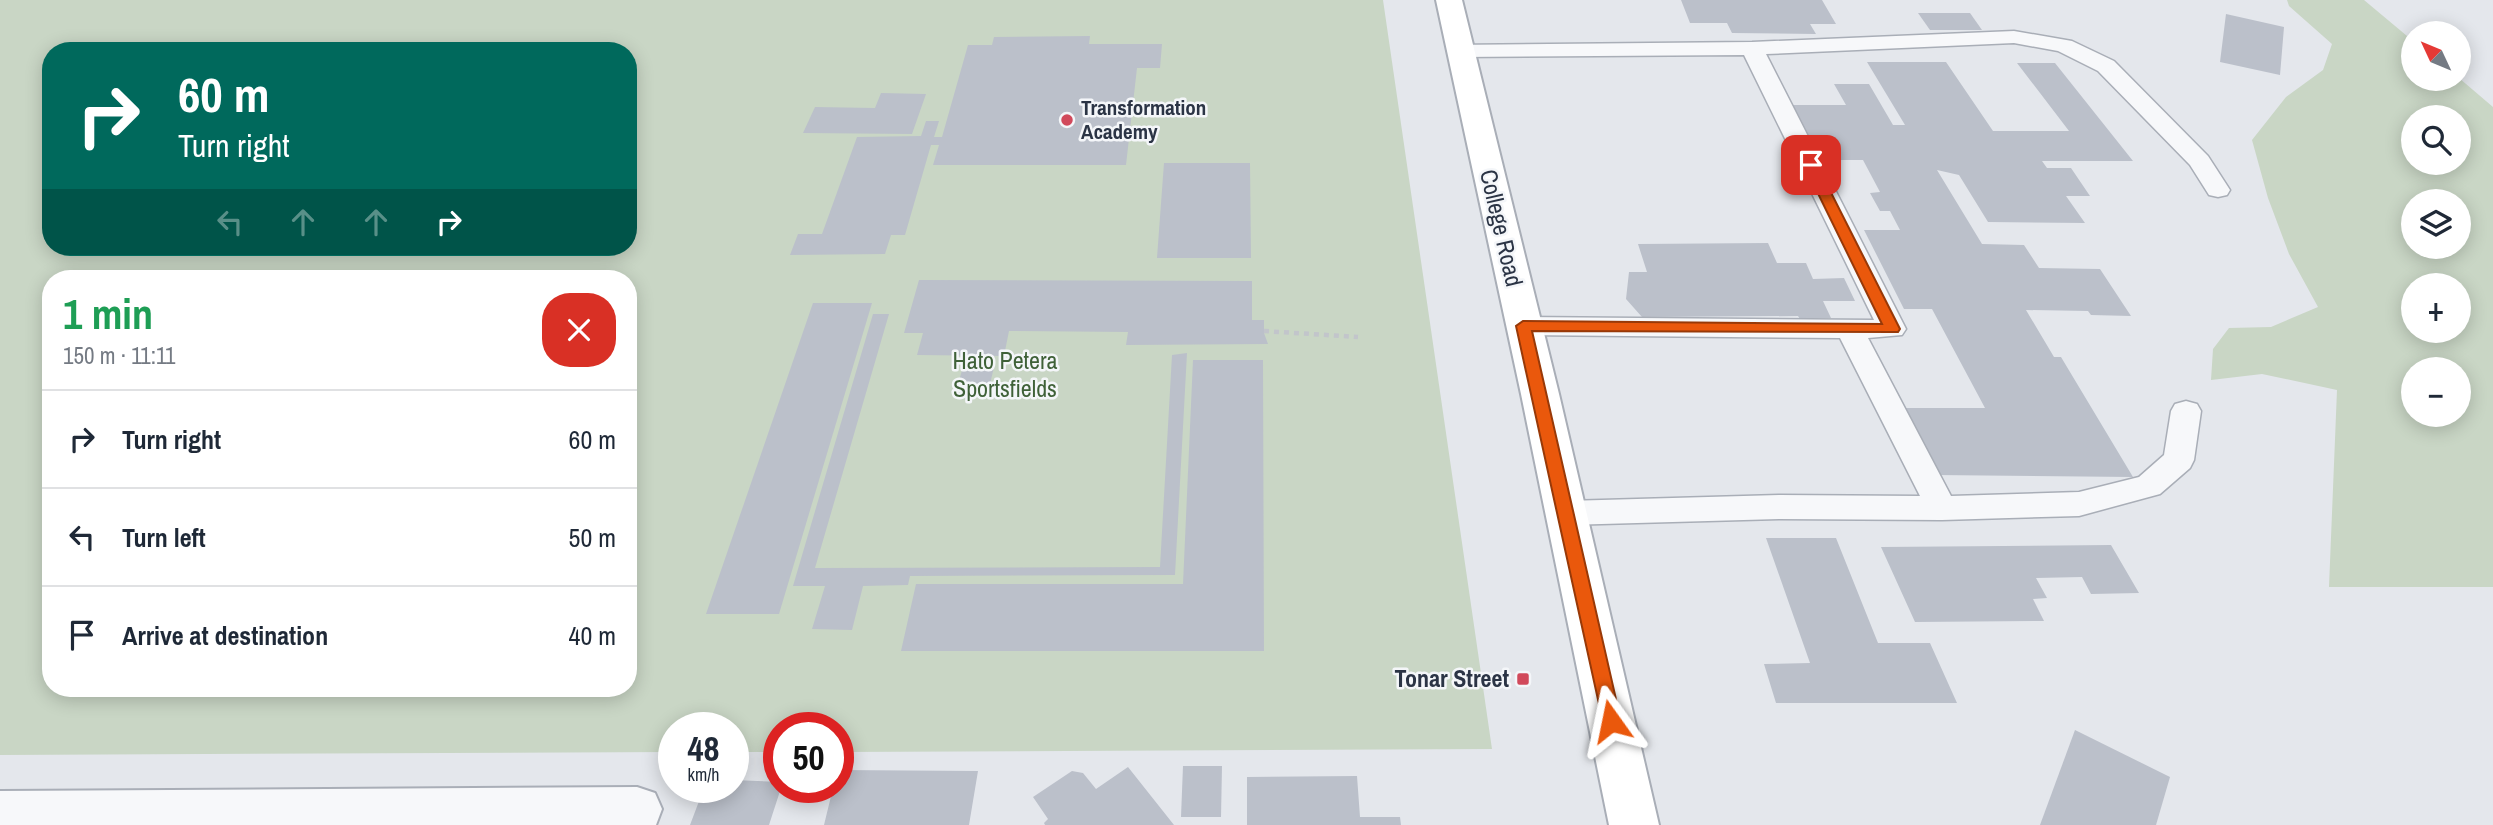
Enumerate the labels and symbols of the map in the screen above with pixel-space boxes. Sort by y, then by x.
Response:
north arrow [2401,21,2471,91]
place label: Transformation Academy [1081,93,1206,146]
marker: Transformation Academy [1059,112,1075,128]
pin [1781,135,1841,195]
street label: College Road [1473,166,1531,289]
park label: Hato Petera Sportsfields [952,344,1058,404]
place label: Tonar Street [1395,662,1509,694]
marker: Tonar Street [1515,671,1531,687]
position arrow [1574,684,1648,758]
speed limit sign: 50 [763,712,854,803]

